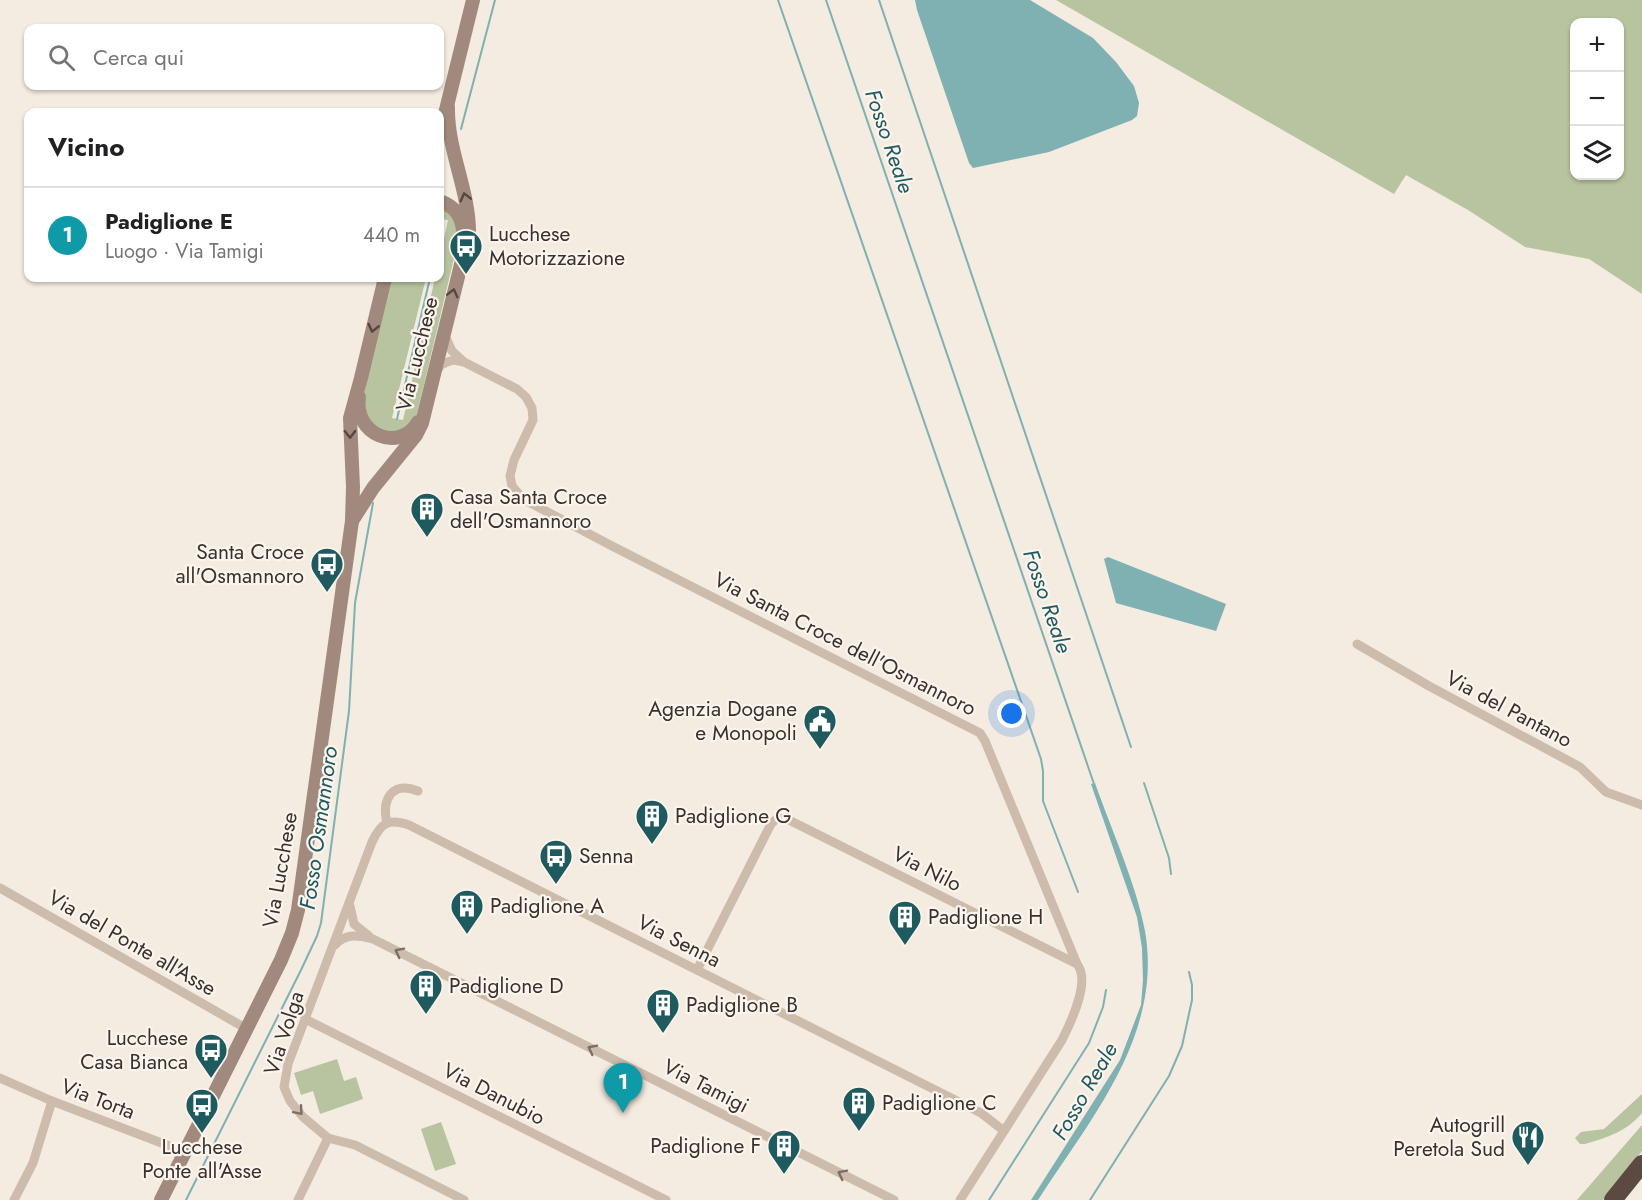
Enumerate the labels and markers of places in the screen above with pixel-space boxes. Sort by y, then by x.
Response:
place label: Lucchese Motorizzazione [489,219,625,273]
bus stop icon: Lucchese Motorizzazione [448,228,484,275]
place label: Casa Santa Croce dell'Osmannoro [450,482,607,536]
building icon: Casa Santa Croce dell'Osmannoro [409,491,445,538]
place label: Santa Croce all'Osmannoro [175,537,304,591]
bus stop icon: Santa Croce all'Osmannoro [309,546,345,593]
place label: Agenzia Dogane e Monopoli [648,694,797,748]
public building icon: Agenzia Dogane e Monopoli [802,703,838,750]
building icon: Padiglione G [634,798,670,845]
place label: Padiglione G [675,801,792,831]
bus stop icon: Senna [538,838,574,885]
place label: Senna [579,841,633,871]
building icon: Padiglione A [449,888,485,935]
place label: Padiglione A [490,891,604,921]
building icon: Padiglione H [887,899,923,946]
place label: Padiglione H [928,902,1043,932]
building icon: Padiglione D [408,968,444,1015]
place label: Padiglione D [449,971,564,1001]
building icon: Padiglione B [645,987,681,1034]
place label: Padiglione B [686,990,798,1020]
place label: Lucchese Casa Bianca [80,1023,188,1077]
bus stop icon: Lucchese Casa Bianca [193,1032,229,1079]
pin: 1 [604,1064,642,1113]
building icon: Padiglione C [841,1085,877,1132]
bus stop icon: Lucchese Ponte all'Asse [184,1087,220,1134]
place label: Padiglione C [882,1088,997,1118]
place label: Autogrill Peretola Sud [1393,1110,1505,1164]
restaurant icon: Autogrill Peretola Sud [1510,1119,1546,1166]
building icon: Padiglione F [766,1128,802,1175]
place label: Padiglione F [650,1131,761,1161]
place label: Lucchese Ponte all'Asse [142,1132,262,1186]

